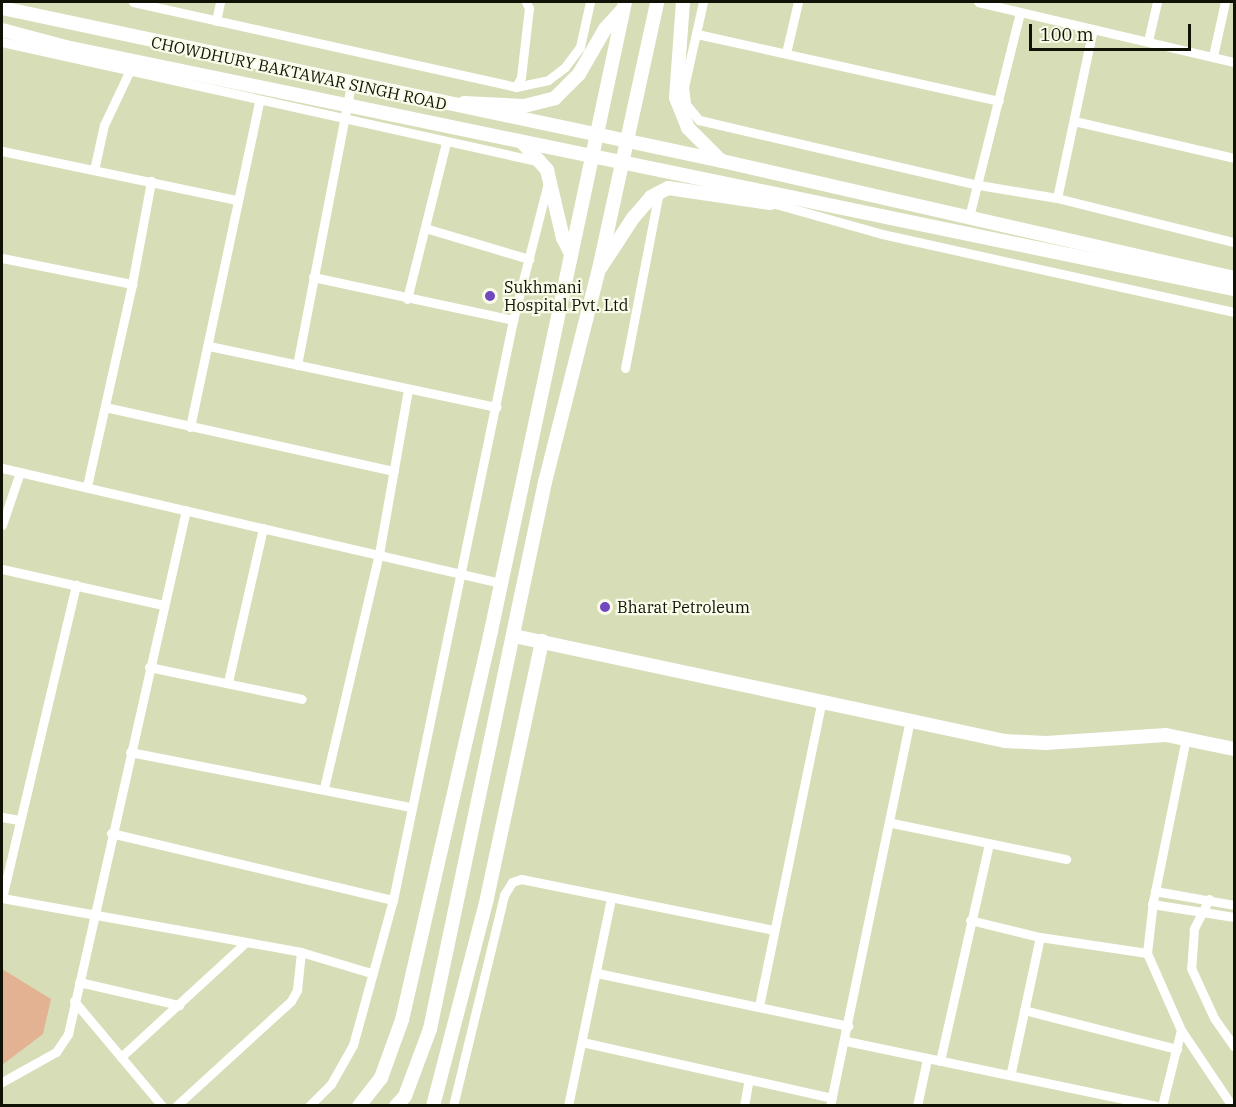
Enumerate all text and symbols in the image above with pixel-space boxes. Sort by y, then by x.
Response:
scale bar [1032,12,1194,50]
text: 100 m [1040,23,1094,46]
street label: CHOWDHURY BAKTAWAR SINGH ROAD [150,32,448,114]
place label: Sukhmani Hospital Pvt. Ltd [504,277,628,315]
marker: Sukhmani Hospital Pvt. Ltd [481,287,499,305]
place label: Bharat Petroleum [617,597,750,617]
marker: Bharat Petroleum [598,600,612,614]

